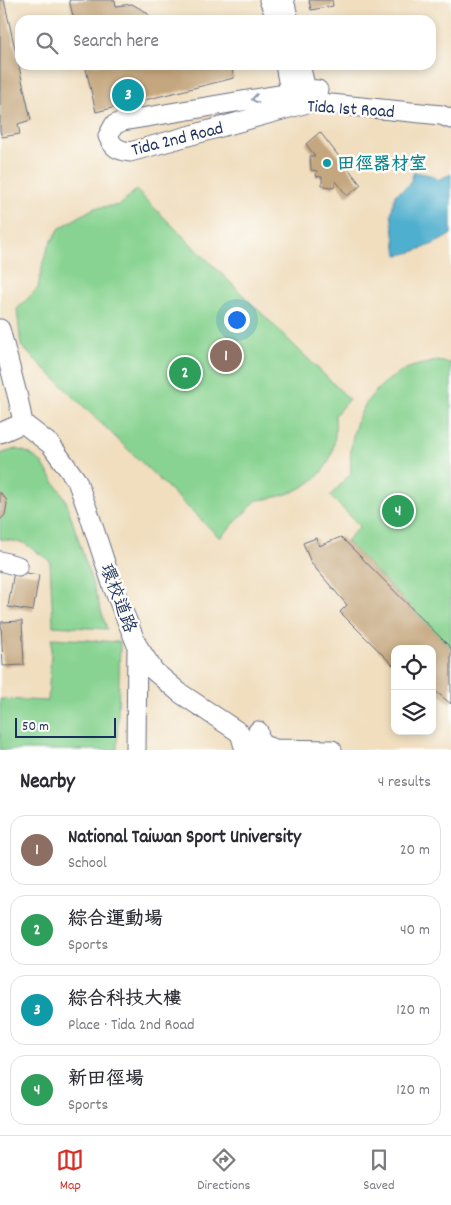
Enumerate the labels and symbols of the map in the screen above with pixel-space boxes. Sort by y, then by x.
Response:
pin: 3 [112,76,144,114]
one-way arrow [250,93,258,104]
street label: Tida 1st Road [306,95,395,126]
street label: Tida 2nd Road [129,117,226,164]
place label: 田徑器材室 [337,153,427,178]
marker: 田徑器材室 [321,157,333,169]
your location [224,307,250,333]
pin: 1 [210,337,242,375]
pin: 2 [169,354,201,392]
pin: 4 [382,492,414,530]
street label: 環校道路 [92,561,141,637]
scale bar [15,715,116,738]

